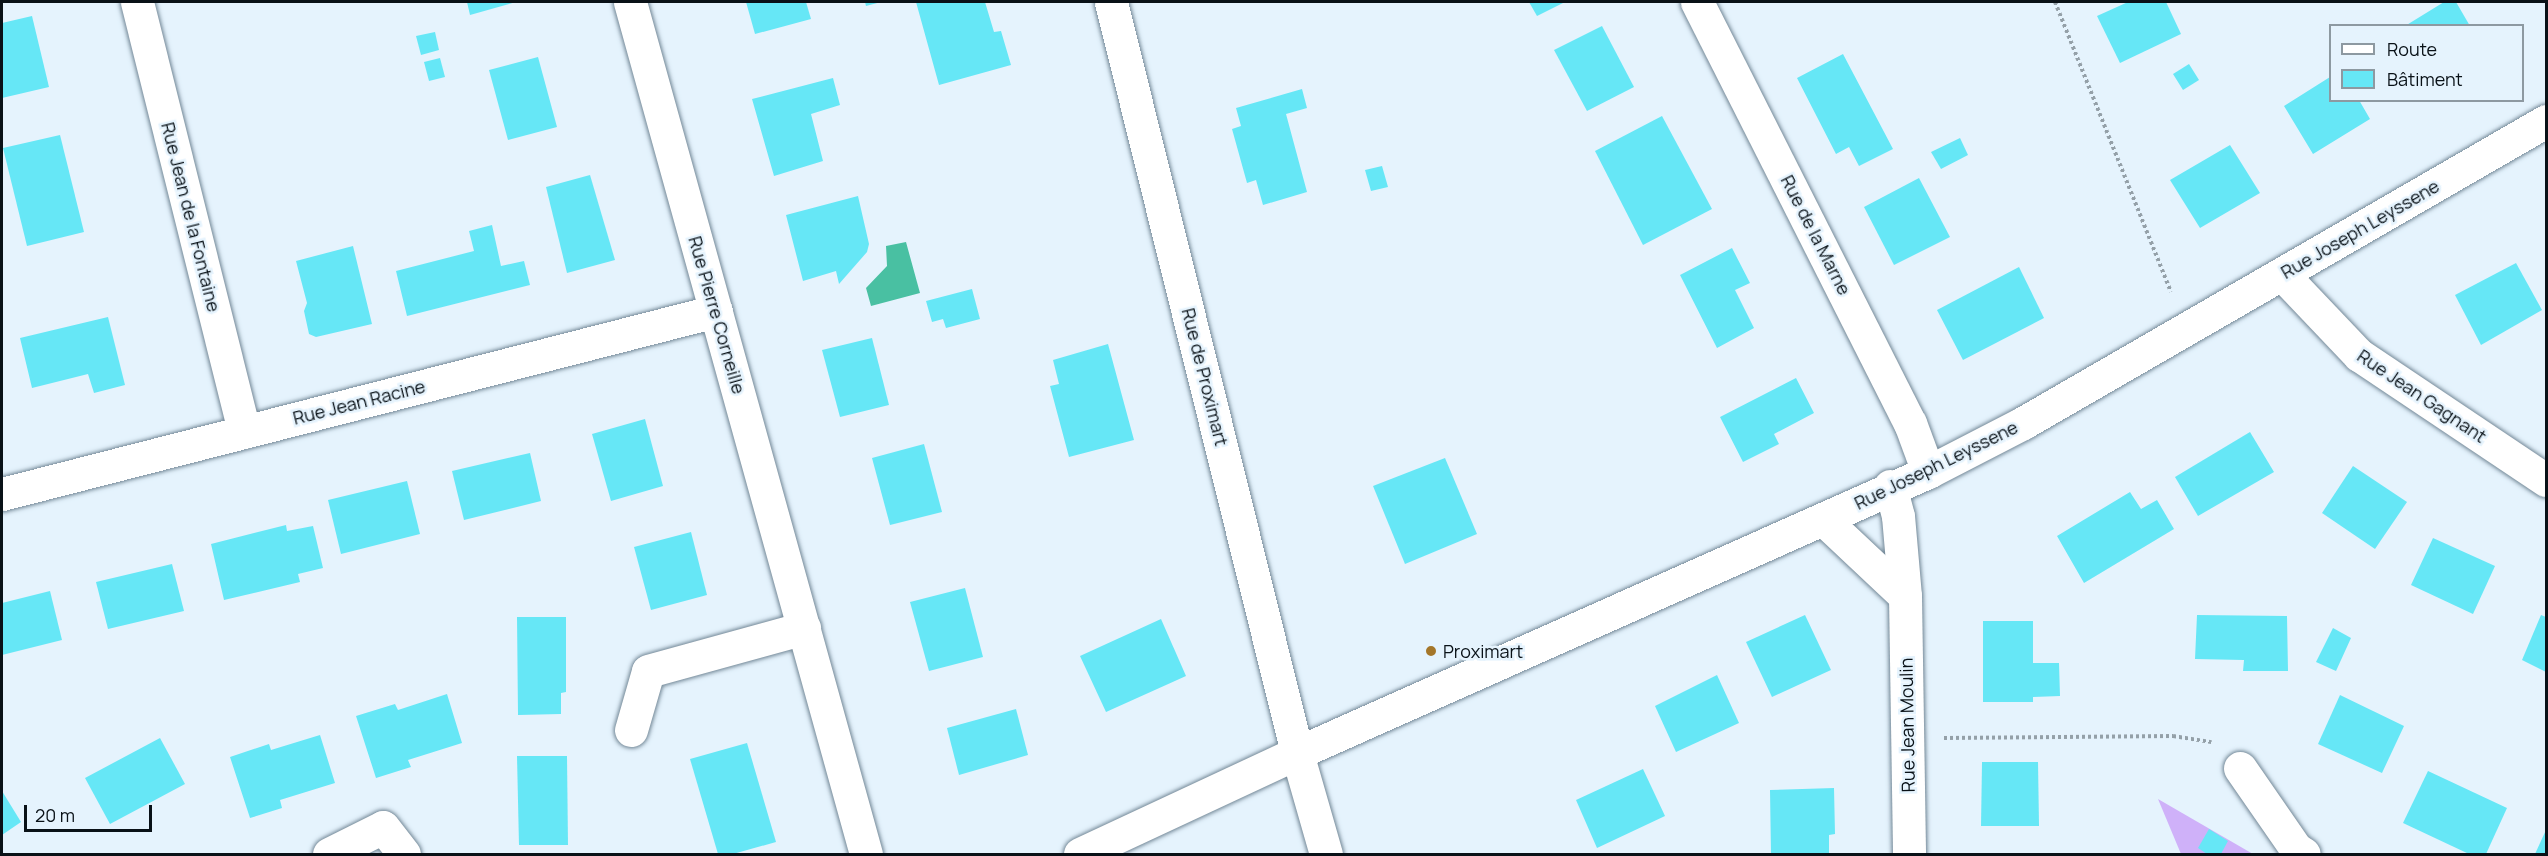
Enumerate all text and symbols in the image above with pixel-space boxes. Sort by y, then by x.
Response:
legend [2329,24,2524,102]
text: Route [2387,37,2437,61]
text: Bâtiment [2387,67,2463,91]
street label: Rue Jean de la Fontaine [157,120,225,314]
street label: Rue de la Marne [1777,172,1855,298]
street label: Rue Joseph Leyssene [2277,175,2443,283]
street label: Rue Pierre Corneille [684,234,750,396]
street label: Rue de Proximart [1177,306,1233,448]
street label: Rue Jean Gagnant [2353,345,2491,447]
street label: Rue Jean Racine [291,375,427,429]
street label: Rue Joseph Leyssene [1851,416,2021,514]
place label: Proximart [1443,640,1523,662]
marker: Proximart [1424,644,1438,658]
street label: Rue Jean Moulin [1895,657,1919,793]
scale bar [27,793,154,831]
text: 20 m [35,803,75,827]

